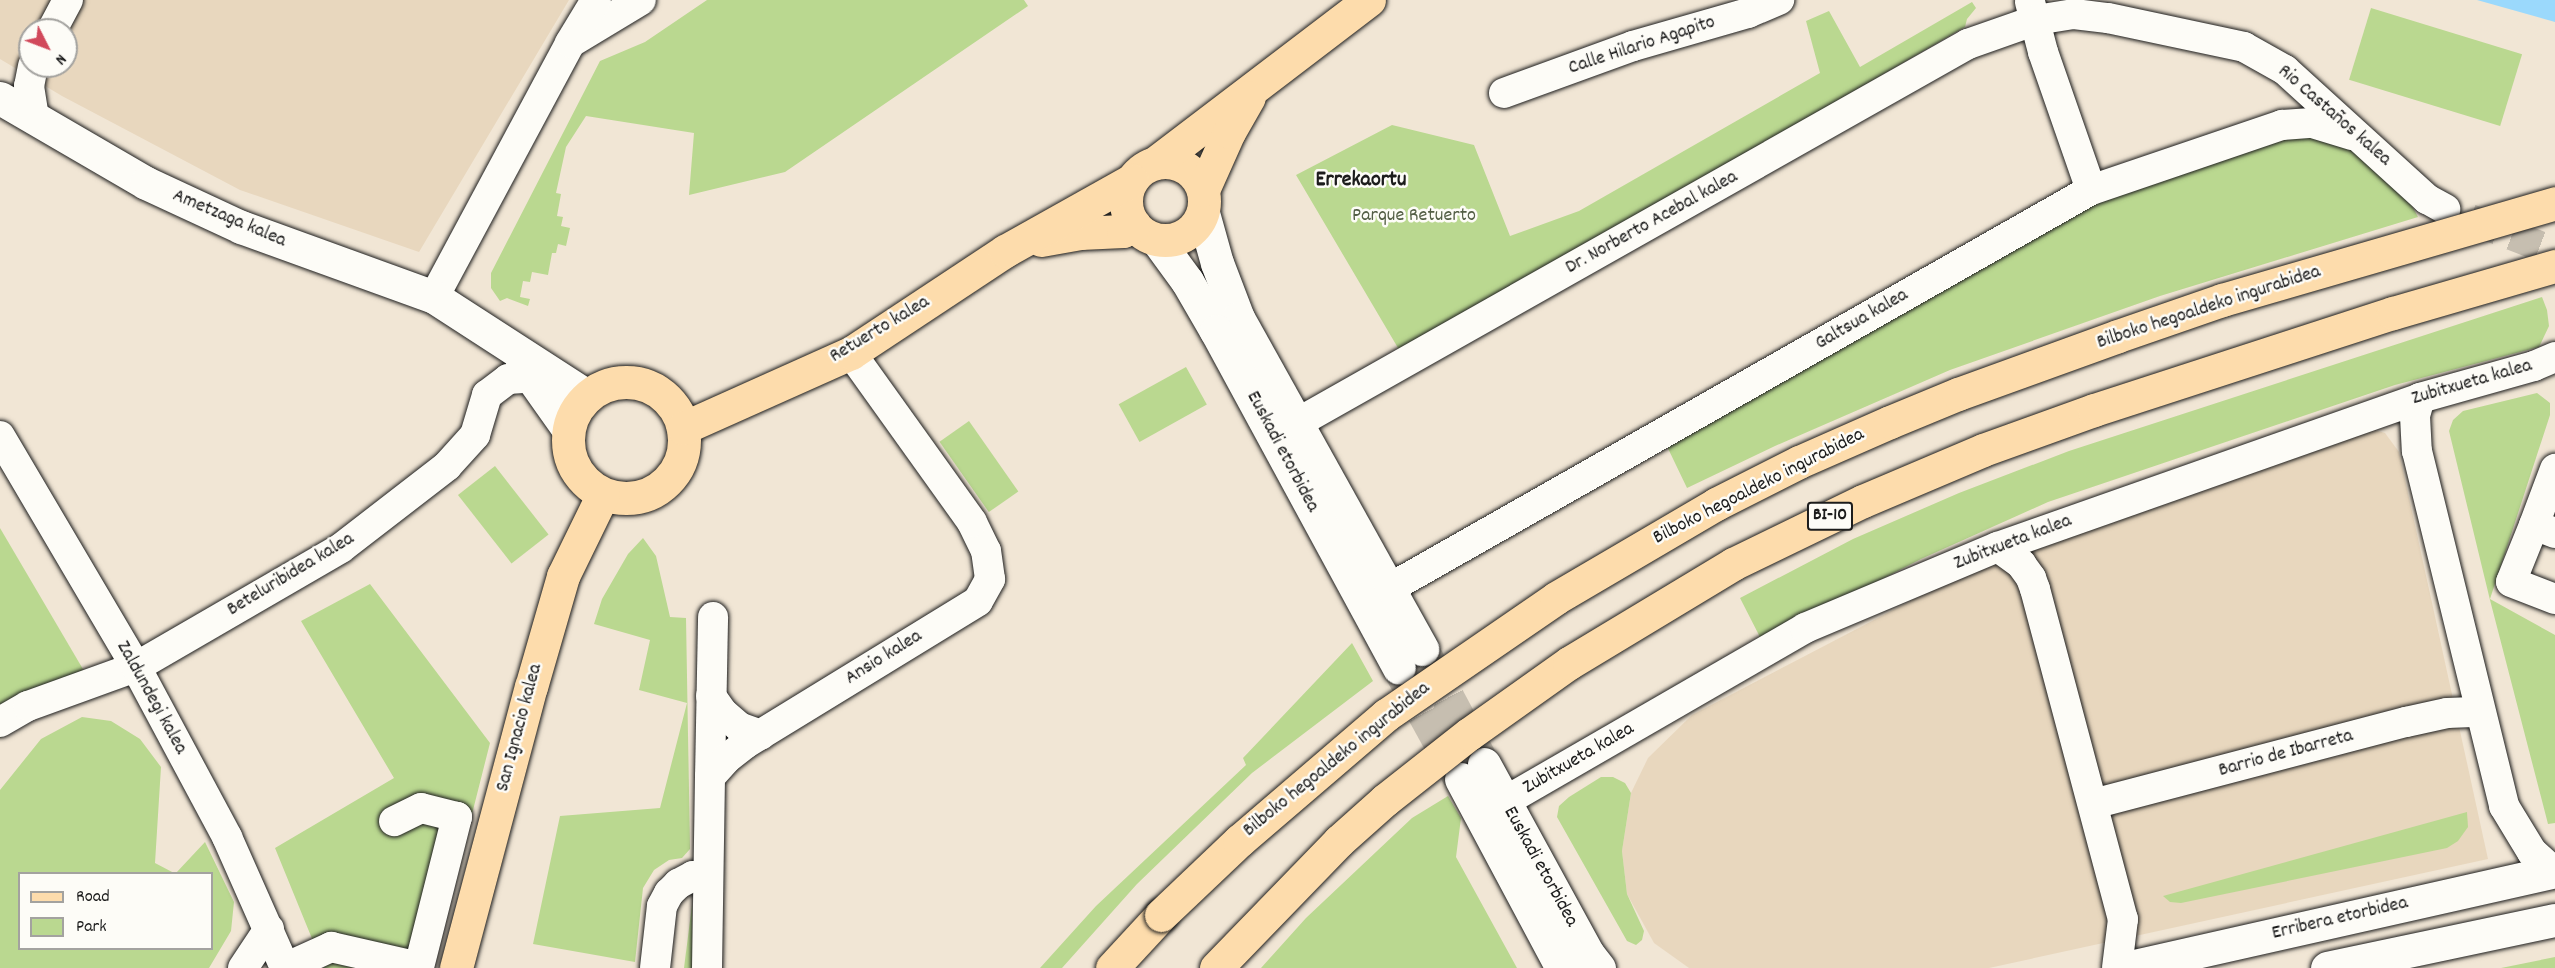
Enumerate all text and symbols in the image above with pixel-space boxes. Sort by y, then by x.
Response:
street label: Calle Hilario Agapito [1566,11,1718,81]
north arrow [18,18,78,78]
text: N [49,48,71,70]
street label: Rio Castaños kalea [2272,60,2396,172]
street label: Dr. Norberto Acebal kalea [1562,166,1742,280]
district label: Errekaortu [1316,168,1406,194]
street label: Ametzaga kalea [169,184,289,254]
park label: Parque Retuerto [1352,204,1476,228]
street label: Bilboko hegoaldeko ingurabidea [2094,260,2324,356]
street label: Galtsua kalea [1811,284,1913,356]
street label: Retuerto kalea [826,291,934,369]
street label: Zubitxueta kalea [2409,354,2535,412]
street label: Euskadi etorbidea [1240,387,1324,517]
street label: Bilboko hegoaldeko ingurabidea [1649,423,1869,551]
road number: BI-10 [1806,501,1854,531]
street label: Zubitxueta kalea [1951,510,2075,576]
street label: Beteluribidea kalea [223,528,359,622]
street label: Ansio kalea [841,625,927,691]
street label: Zaldundegi kalea [110,637,192,759]
street label: San Ignacio kalea [491,661,549,795]
street label: Bilboko hegoaldeko ingurabidea [1239,677,1435,843]
street label: Zubitxueta kalea [1519,718,1639,800]
street label: Barrio de Ibarreta [2216,725,2356,783]
street label: Euskadi etorbidea [1497,803,1583,931]
legend [18,872,213,950]
text: Road [76,885,110,910]
street label: Erribera etorbidea [2270,892,2410,946]
text: Park [76,915,107,940]

